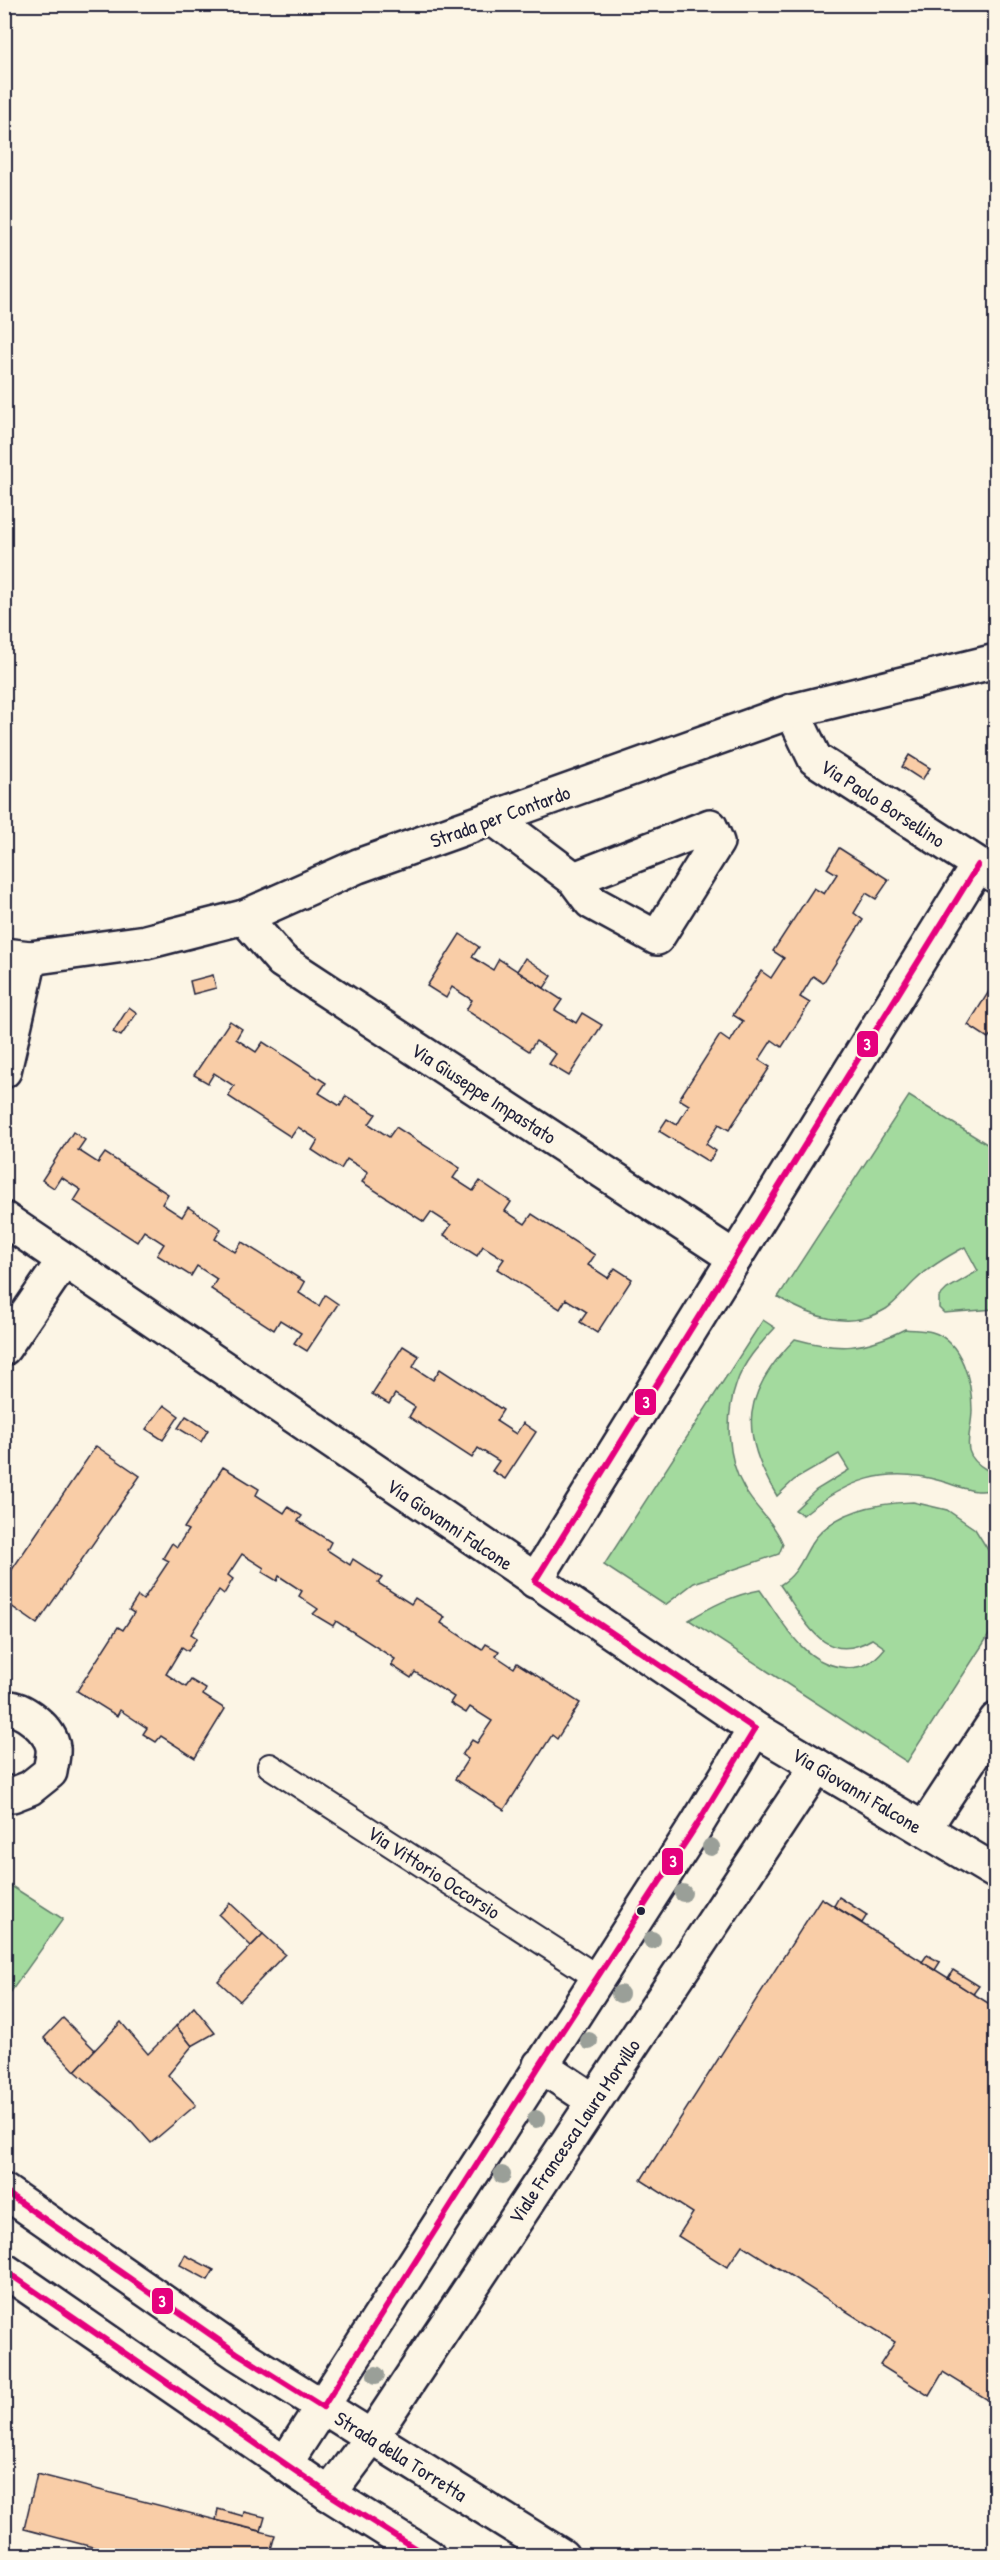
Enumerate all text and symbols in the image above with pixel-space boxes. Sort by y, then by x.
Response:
street label: Via Paolo Borsellino [816,753,950,853]
street label: Strada per Contardo [426,778,574,854]
line badge: 3 [856,1030,879,1058]
text: 3 [863,1033,871,1055]
street label: Via Giuseppe Impastato [406,1036,562,1150]
line badge: 3 [634,1388,657,1416]
text: 3 [642,1391,650,1413]
street label: Via Giovanni Falcone [382,1472,518,1576]
street label: Via Giovanni Falcone [787,1741,927,1839]
street label: Via Vittorio Occorsio [362,1819,506,1925]
line badge: 3 [661,1847,684,1876]
text: 3 [669,1850,677,1872]
unlabelled marker [635,1905,647,1917]
street label: Viale Francesca Laura Morvillo [502,2033,646,2229]
line badge: 3 [151,2287,174,2315]
text: 3 [158,2290,166,2312]
street label: Strada della Torretta [330,2405,472,2508]

